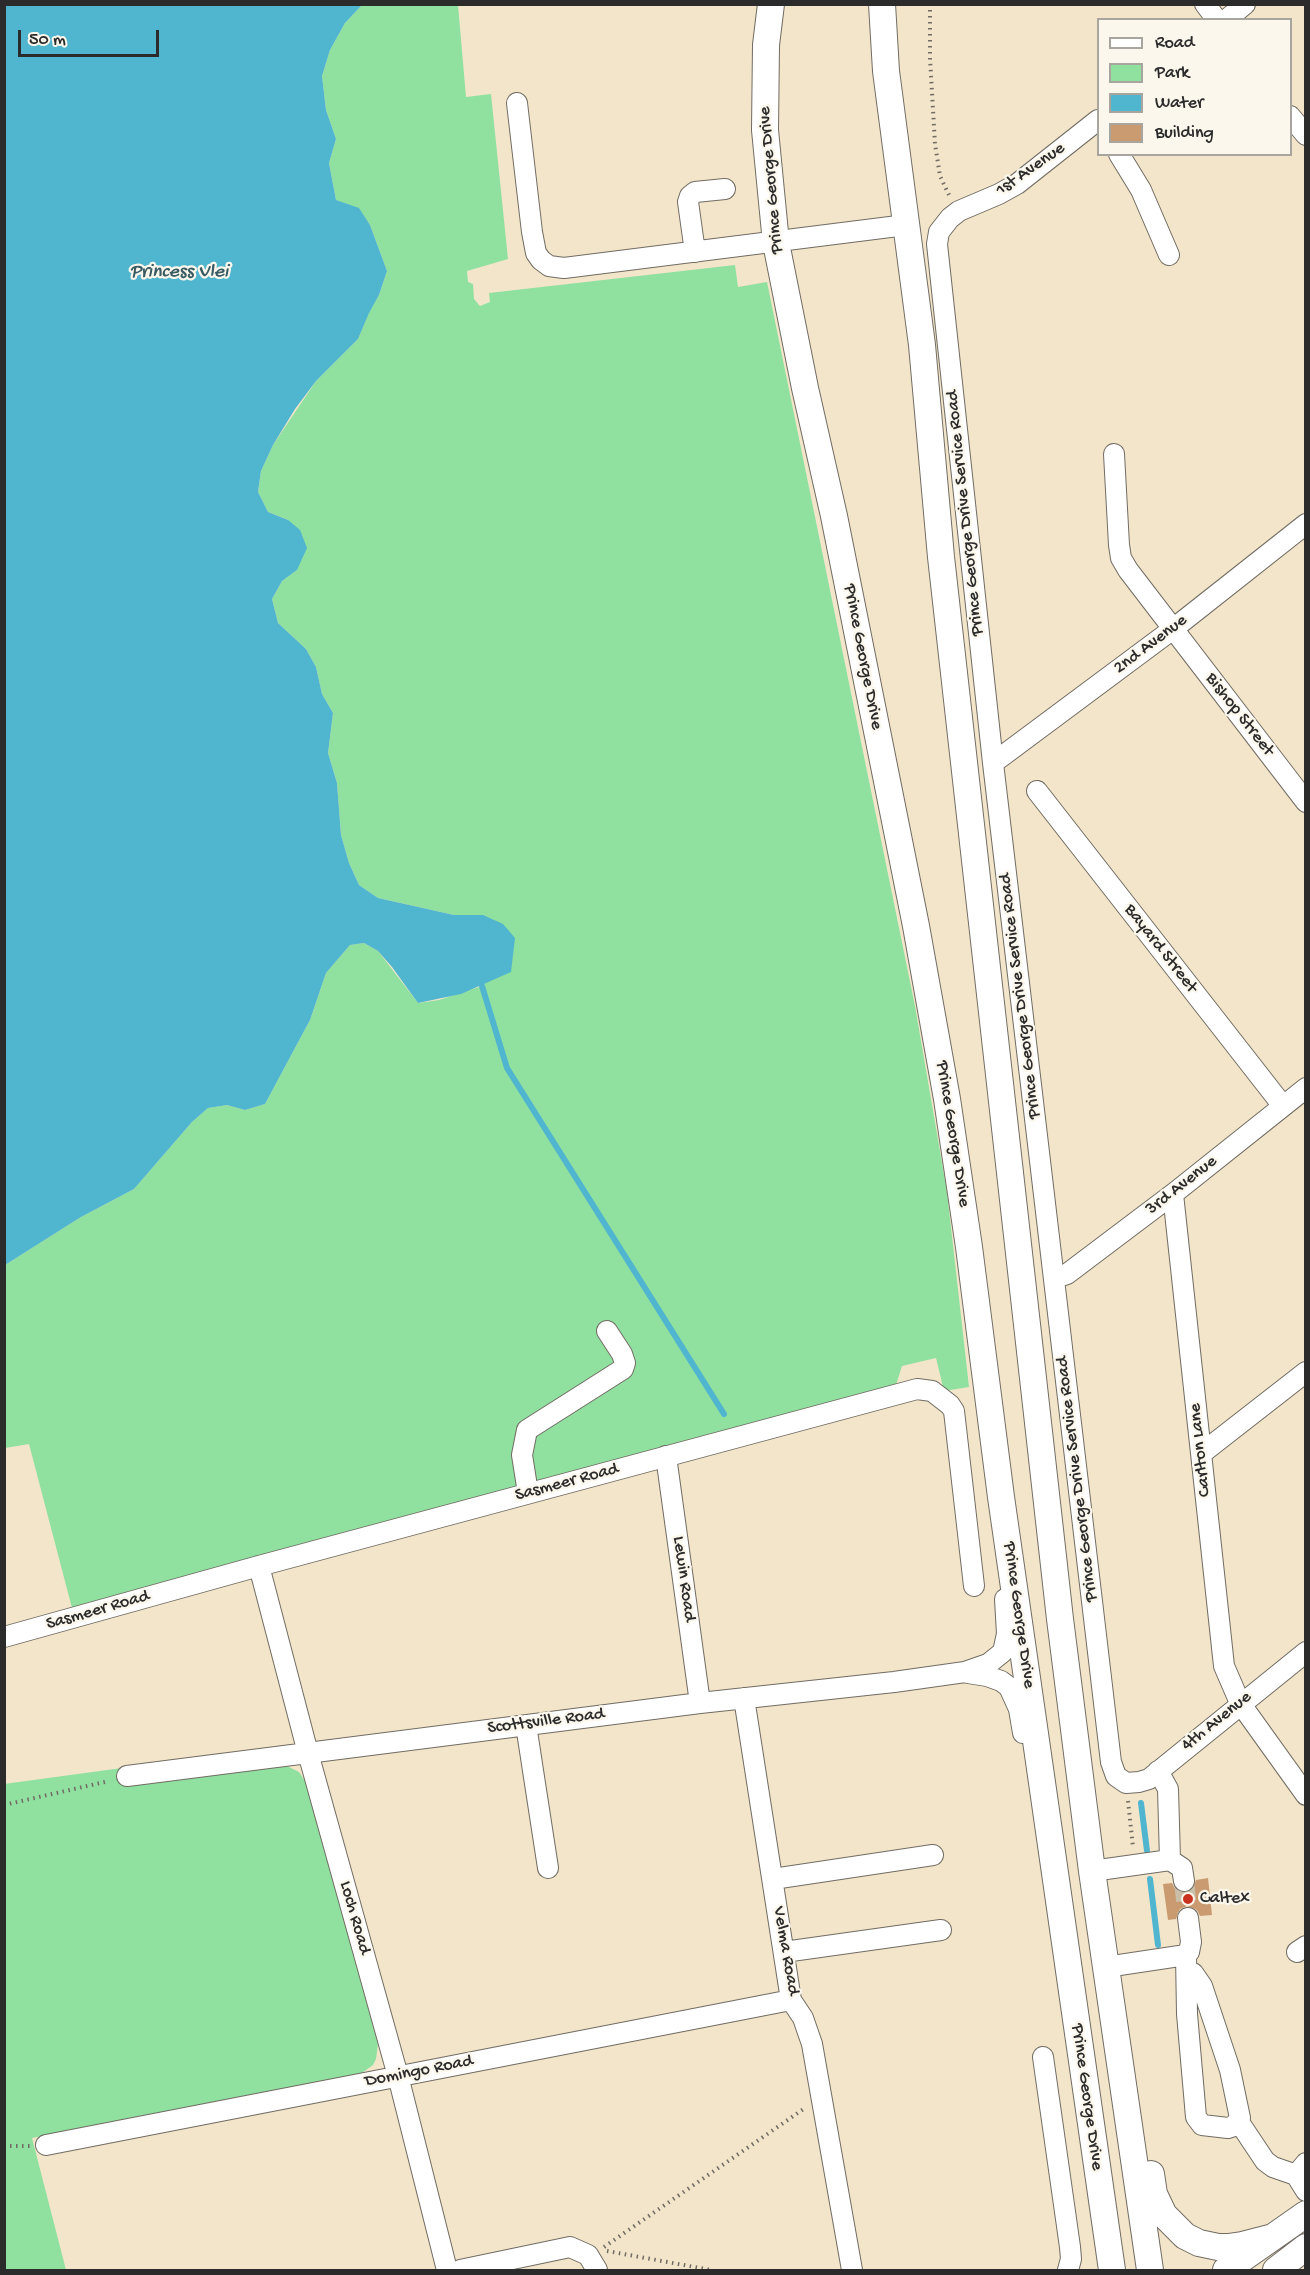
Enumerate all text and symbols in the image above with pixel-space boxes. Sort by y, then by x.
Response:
scale bar [21,18,162,56]
legend [1097,18,1292,156]
text: 50 m [29,30,66,51]
text: Road [1155,33,1194,54]
text: Park [1155,63,1189,84]
text: Water [1155,93,1203,114]
street label: Prince George Drive [755,105,789,255]
text: Building [1155,123,1214,144]
street label: 1st Avenue [992,138,1070,202]
water label: Princess Vlei [130,261,228,285]
street label: Prince George Drive Service Road [942,389,990,637]
street label: Prince George Drive [837,582,887,732]
street label: 2nd Avenue [1110,610,1192,680]
street label: Bishop Street [1200,669,1278,761]
street label: Prince George Drive Service Road [995,872,1047,1120]
street label: Bayard Street [1118,900,1202,998]
street label: Prince George Drive [930,1059,974,1209]
street label: 3rd Avenue [1142,1151,1222,1221]
street label: Prince George Drive Service Road [1052,1355,1104,1603]
street label: Carlton Lane [1185,1402,1217,1498]
street label: Sasmeer Road [513,1459,621,1507]
street label: Lewin Road [666,1535,700,1623]
street label: Prince George Drive [997,1540,1039,1690]
street label: Sasmeer Road [44,1586,152,1636]
street label: 4th Avenue [1178,1687,1256,1757]
street label: Scottsville Road [486,1704,606,1740]
street label: Loch Road [333,1879,375,1957]
place label: Caltex [1200,1888,1250,1910]
marker: Caltex [1181,1892,1195,1906]
street label: Velma Road [767,1905,803,1997]
street label: Prince George Drive [1065,2022,1107,2172]
street label: Domingo Road [363,2051,475,2093]

